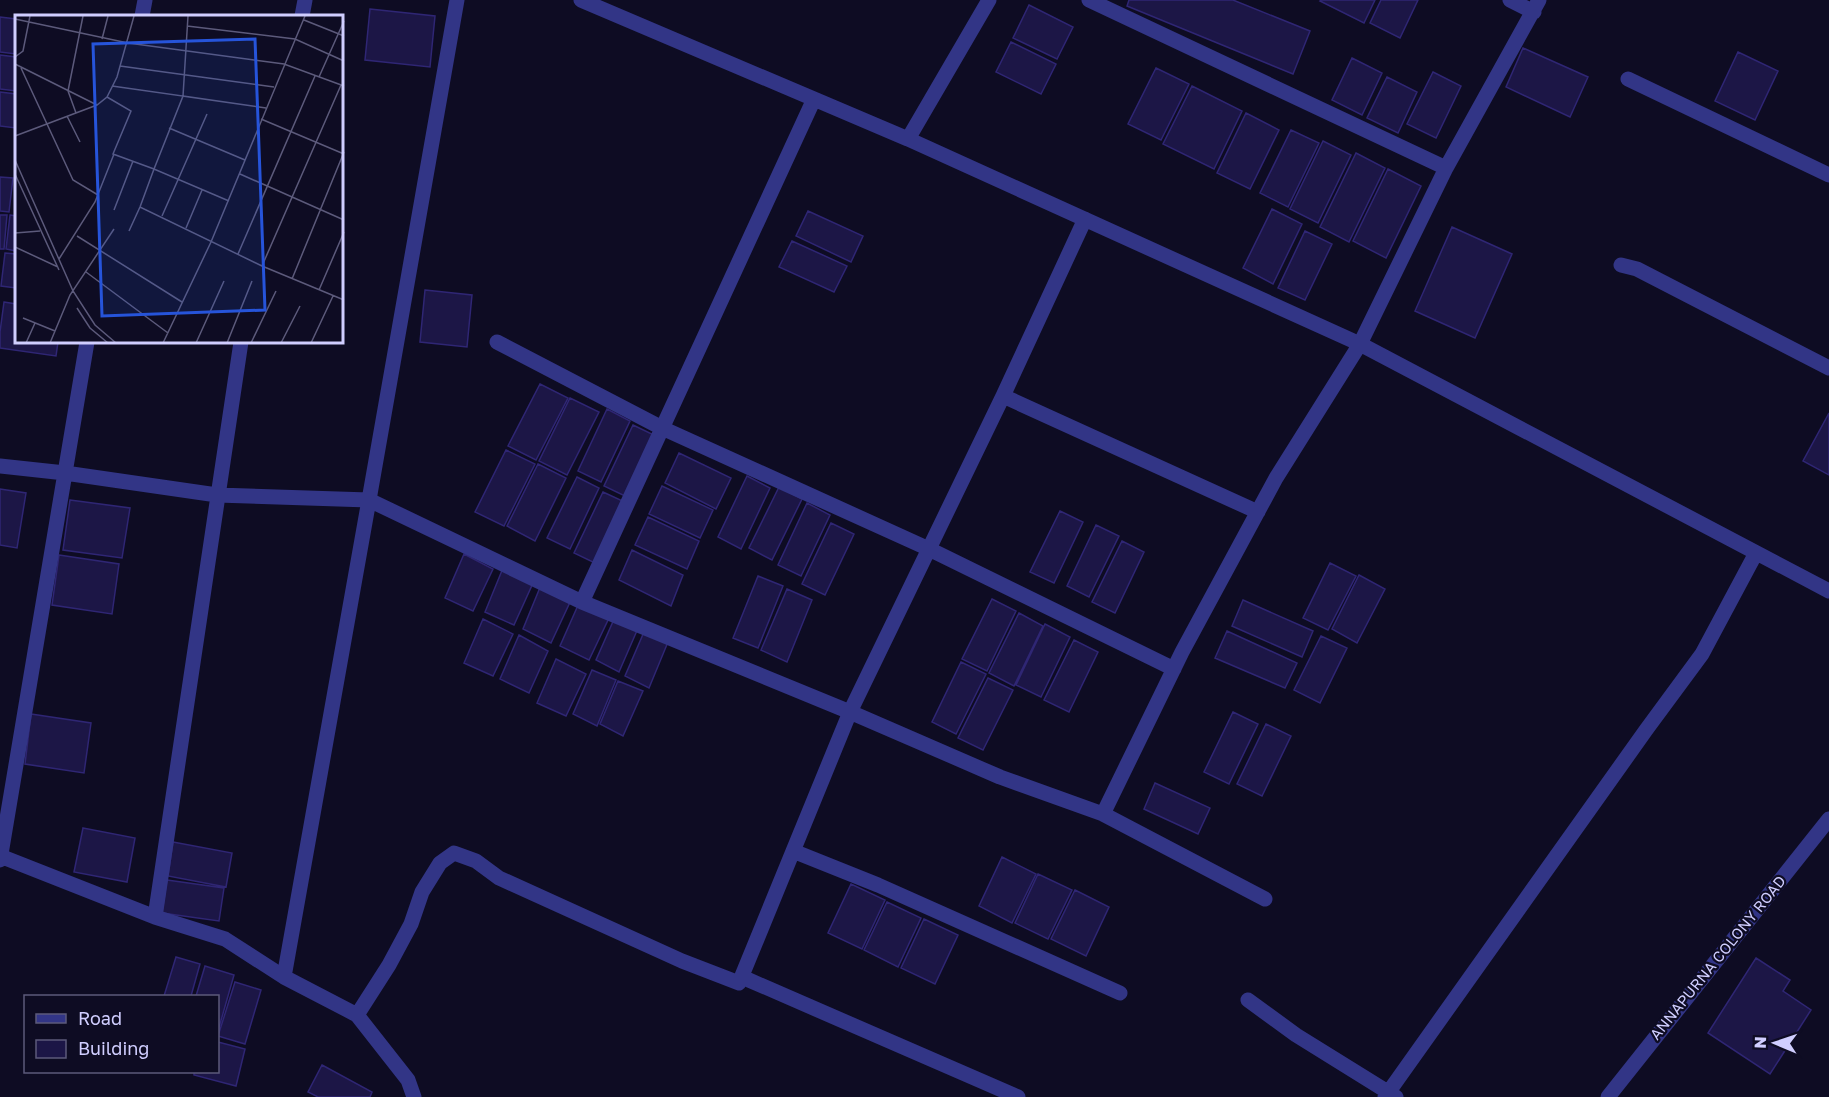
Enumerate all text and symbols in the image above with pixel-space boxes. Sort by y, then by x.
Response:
inset map [15,15,344,344]
street label: ANNAPURNA COLONY ROAD [1646,872,1790,1044]
legend [24,995,219,1073]
text: Road [78,1007,122,1029]
north arrow [1745,1013,1805,1073]
text: Building [78,1037,149,1059]

